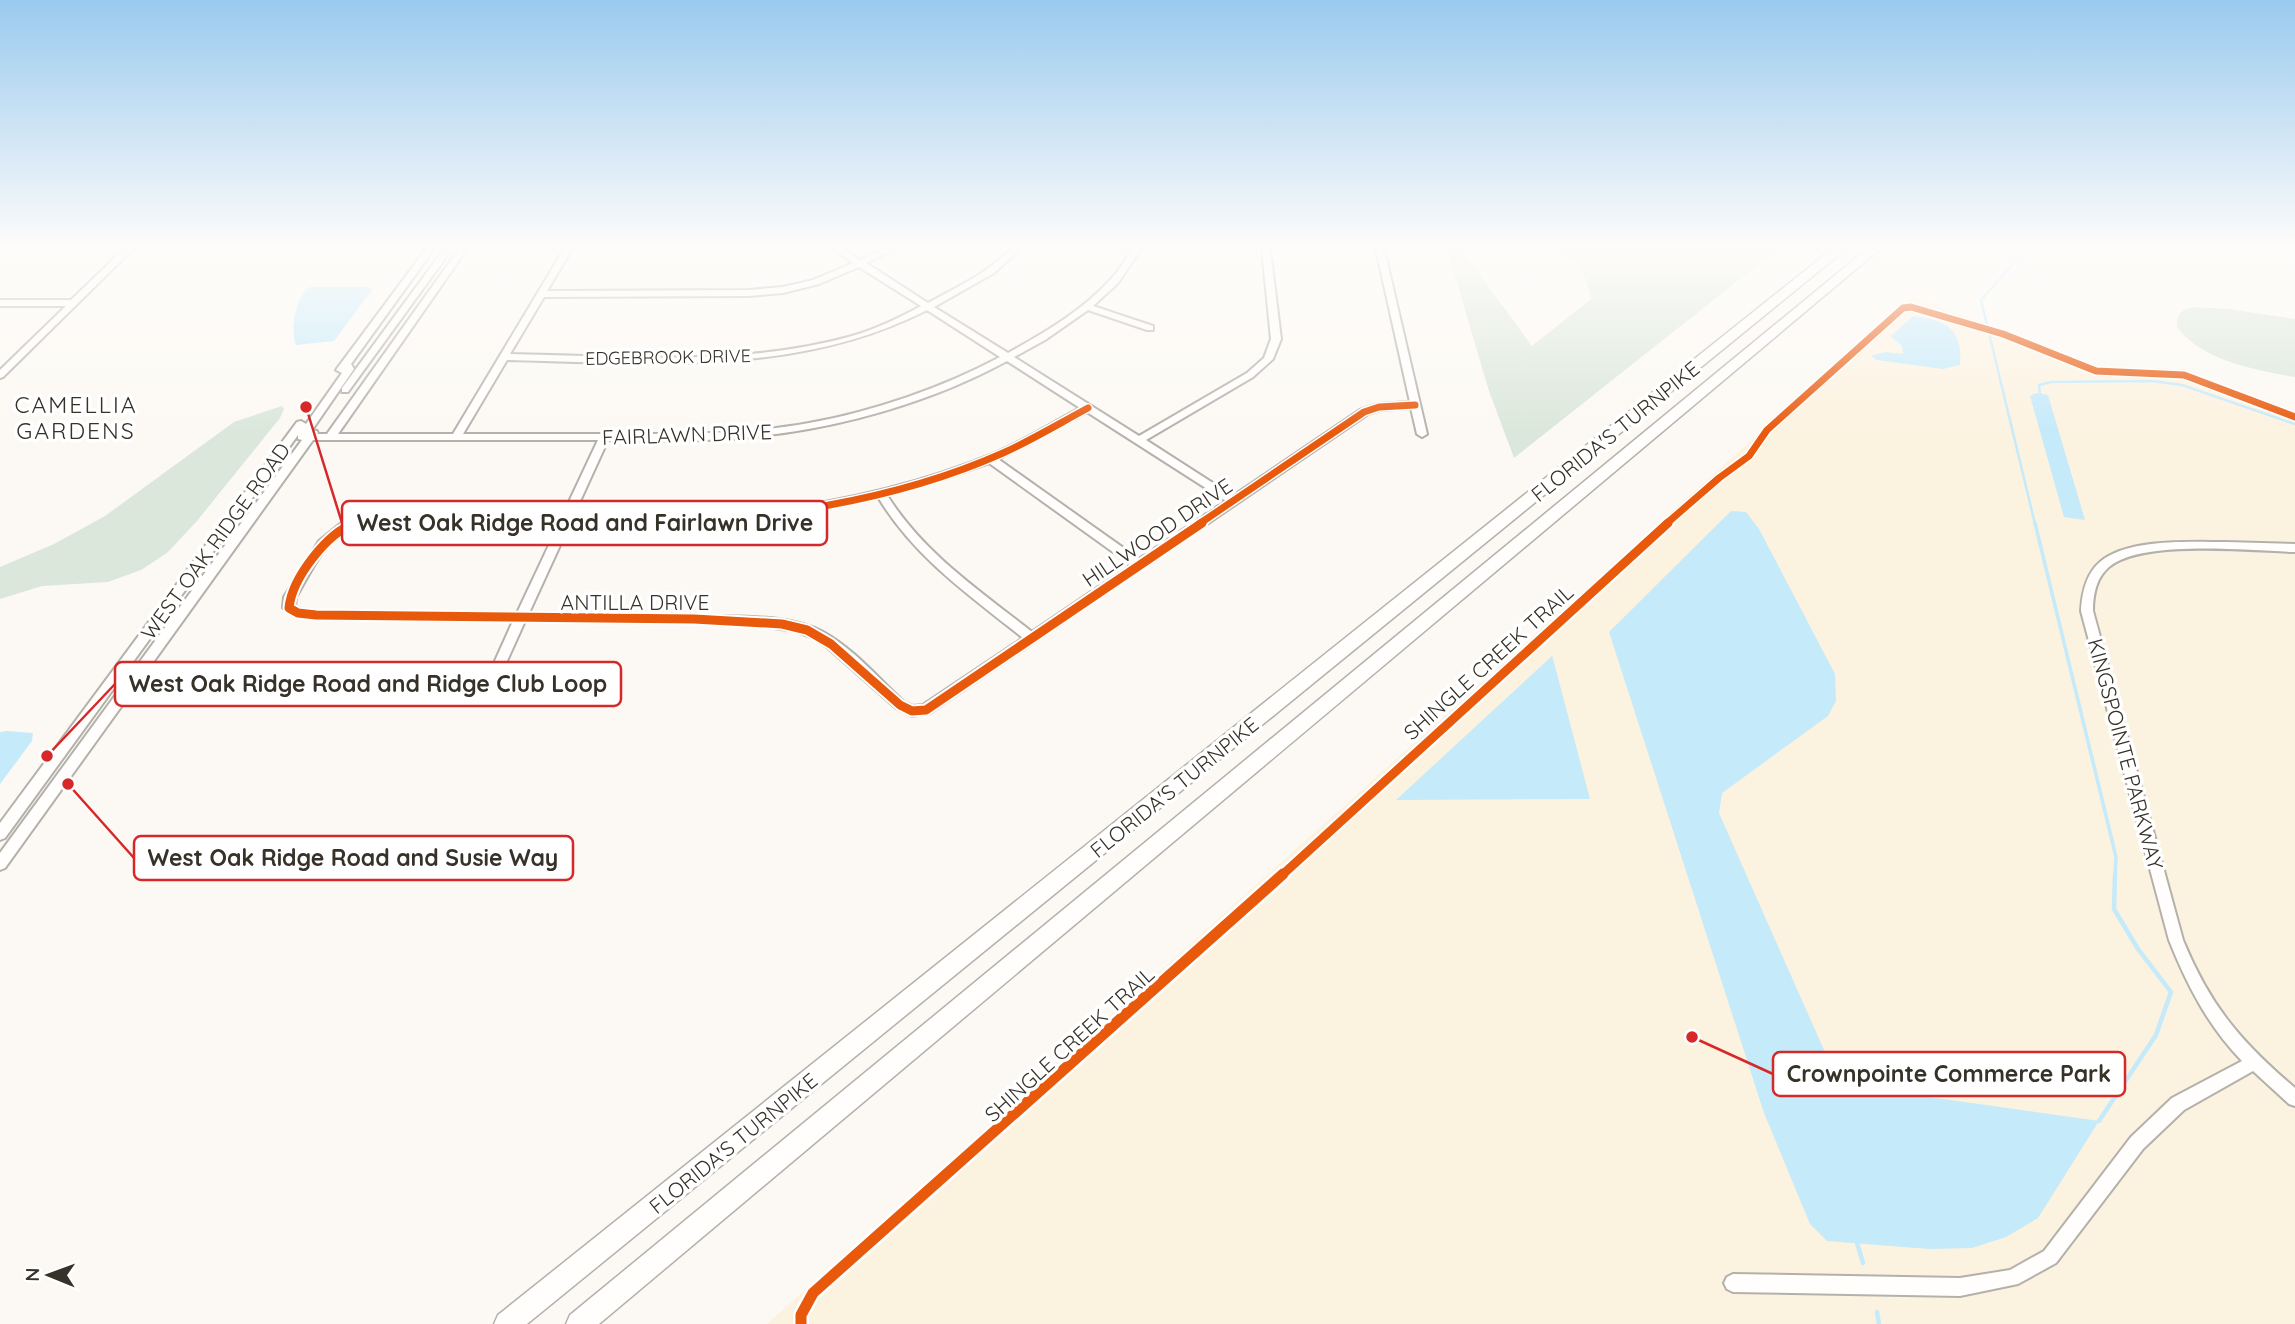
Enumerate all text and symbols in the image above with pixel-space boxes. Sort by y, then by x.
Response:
street label: EDGEBROOK DRIVE [585,344,751,370]
street label: FLORIDA'S TURNPIKE [1525,355,1705,507]
district label: CAMELLIA GARDENS [14,390,138,445]
street label: FAIRLAWN DRIVE [602,418,772,450]
street label: WEST OAK RIDGE ROAD [135,437,295,645]
street label: HILLWOOD DRIVE [1077,472,1237,592]
callout: West Oak Ridge Road and Fairlawn Drive [342,501,827,545]
text: West Oak Ridge Road and Fairlawn Drive [357,508,813,537]
street label: SHINGLE CREEK TRAIL [1398,579,1578,745]
street label: ANTILLA DRIVE [561,589,709,615]
street label: KINGSPOINTE PARKWAY [2083,636,2169,873]
callout: West Oak Ridge Road and Ridge Club Loop [115,662,621,706]
text: West Oak Ridge Road and Ridge Club Loop [129,669,607,698]
street label: FLORIDA'S TURNPIKE [1084,711,1264,863]
callout: West Oak Ridge Road and Susie Way [134,836,573,880]
text: West Oak Ridge Road and Susie Way [148,843,558,872]
street label: SHINGLE CREEK TRAIL [979,961,1159,1127]
callout: Crownpointe Commerce Park [1773,1052,2125,1096]
text: Crownpointe Commerce Park [1787,1059,2111,1088]
street label: FLORIDA'S TURNPIKE [643,1067,823,1219]
north arrow [14,1240,84,1310]
text: N [20,1268,44,1282]

